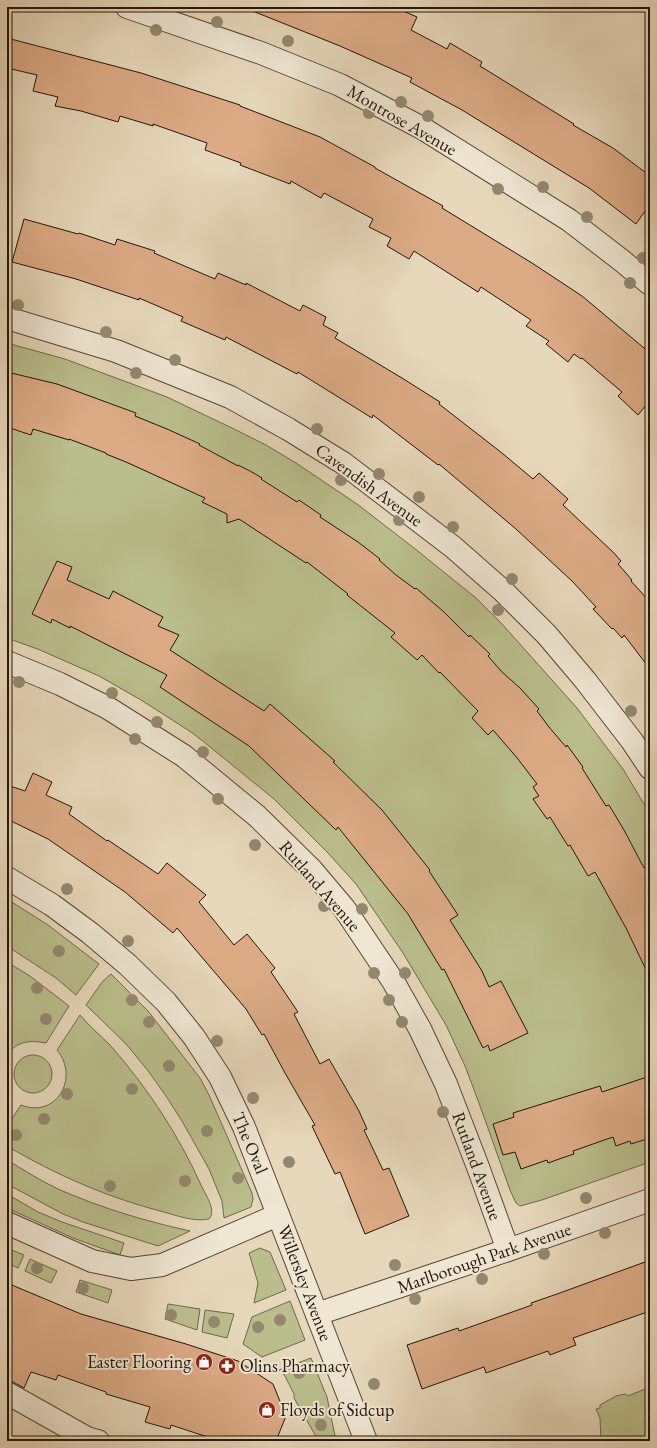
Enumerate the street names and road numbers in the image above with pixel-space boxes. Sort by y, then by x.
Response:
street label: Montrose Avenue [343,79,461,160]
street label: Cavendish Avenue [311,438,428,531]
street label: Rutland Avenue [275,835,366,936]
street label: The Oval [227,1108,274,1177]
street label: Rutland Avenue [447,1109,508,1223]
street label: Marlborough Park Avenue [394,1217,574,1298]
street label: Willersley Avenue [273,1222,338,1344]

